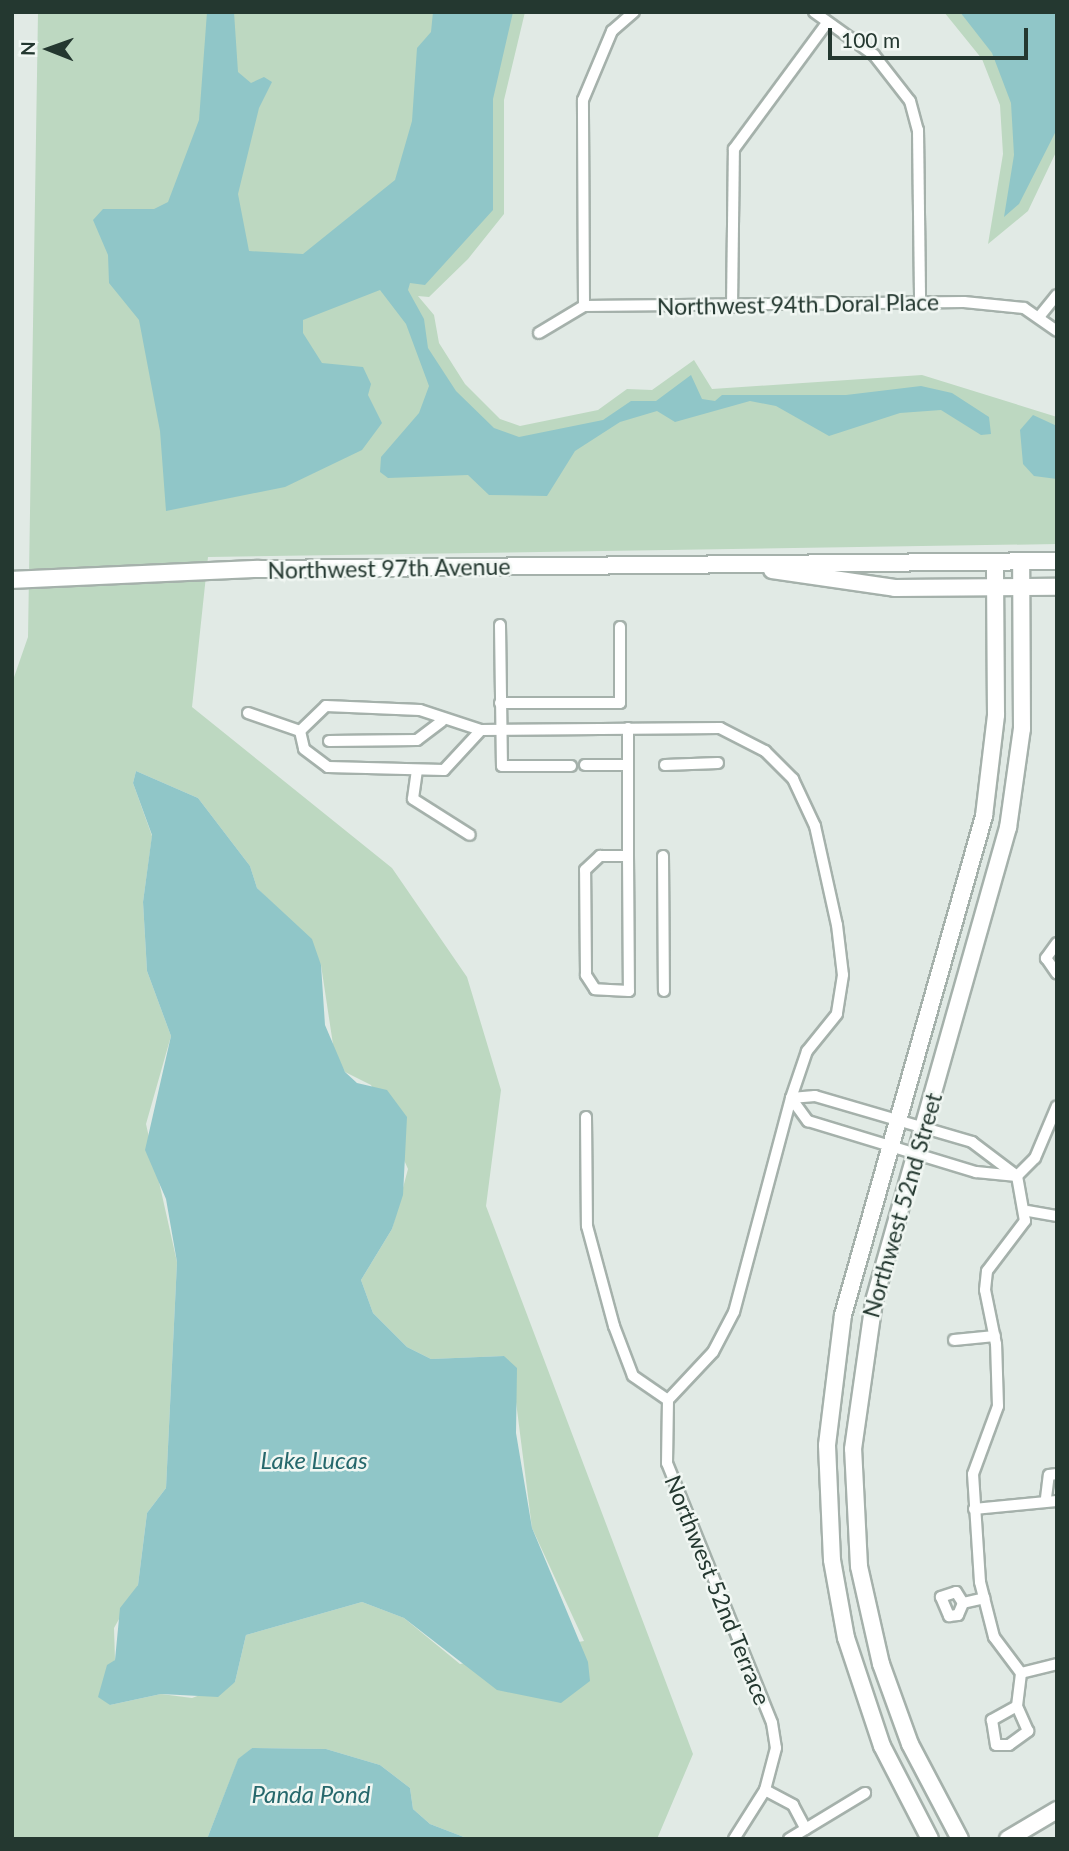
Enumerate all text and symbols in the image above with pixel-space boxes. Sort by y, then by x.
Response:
north arrow [14,14,84,84]
scale bar [831,14,1030,58]
text: 100 m [841,27,900,52]
text: N [16,41,39,56]
street label: Northwest 94th Doral Place [657,288,939,320]
street label: Northwest 97th Avenue [267,552,511,584]
street label: Northwest 52nd Street [857,1089,947,1321]
water label: Lake Lucas [260,1446,368,1474]
street label: Northwest 52nd Terrace [659,1471,777,1709]
water label: Panda Pond [252,1780,370,1808]

